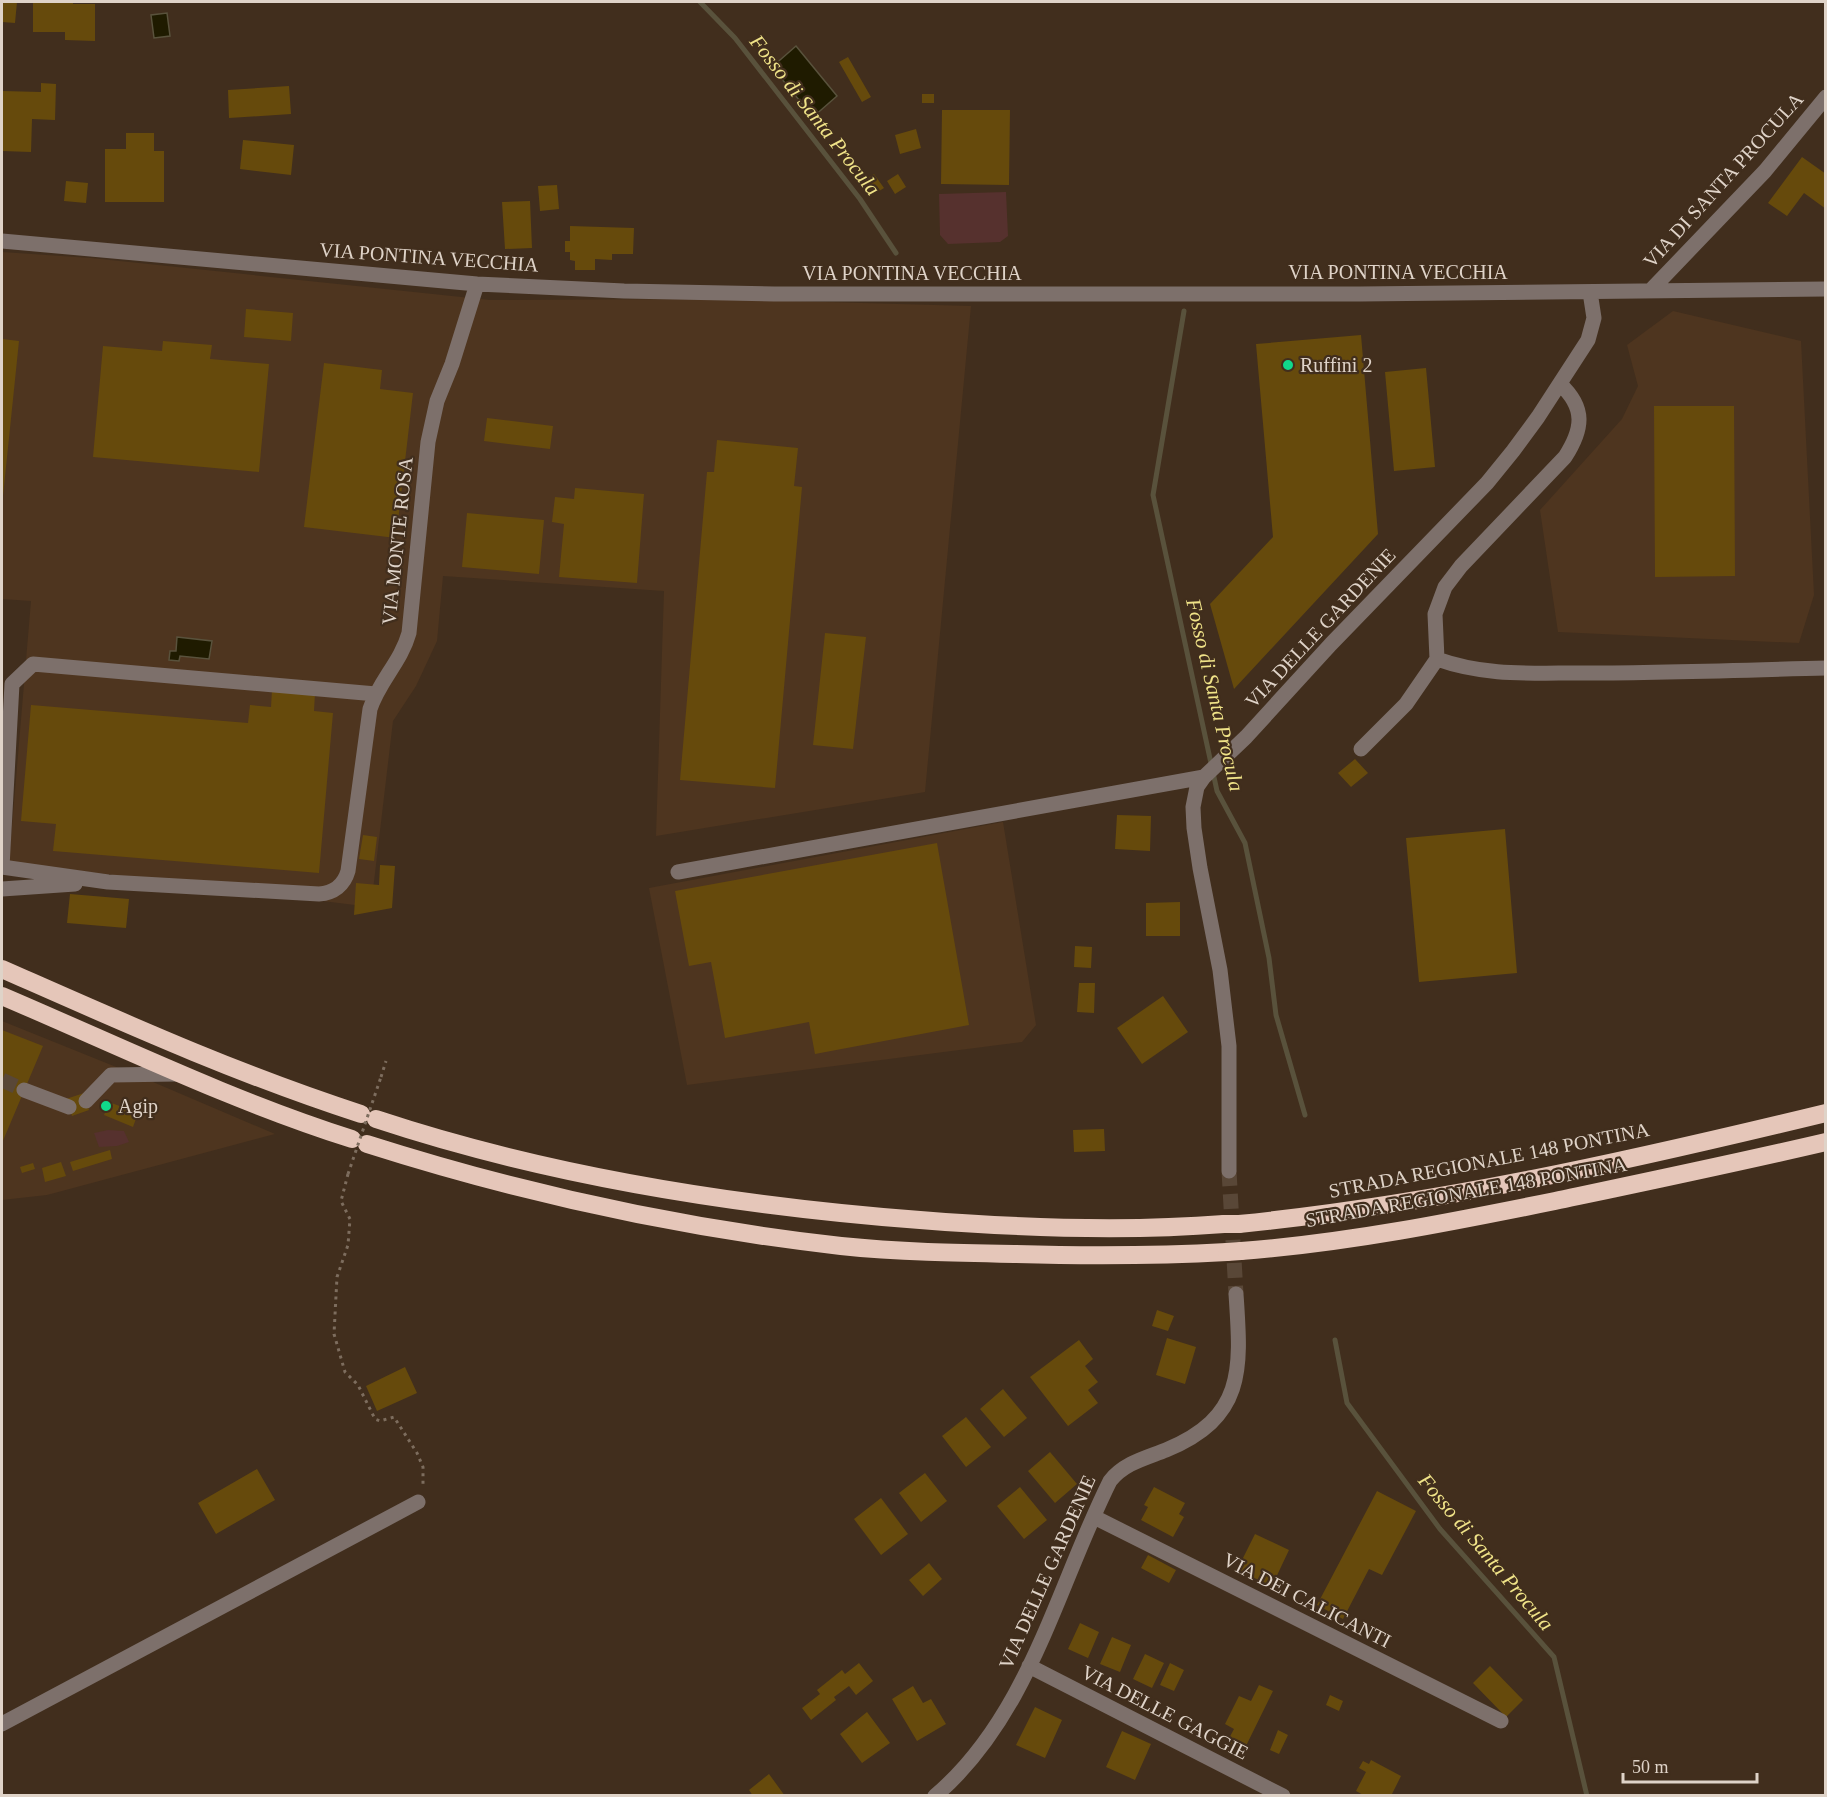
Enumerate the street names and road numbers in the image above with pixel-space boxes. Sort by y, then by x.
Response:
street label: VIA DI SANTA PROCULA [1639,88,1808,272]
street label: VIA PONTINA VECCHIA [319,238,540,276]
street label: VIA PONTINA VECCHIA [1288,261,1508,283]
street label: VIA PONTINA VECCHIA [802,262,1022,284]
street label: VIA MONTE ROSA [377,455,417,626]
street label: VIA DELLE GARDENIE [1240,544,1400,712]
street label: STRADA REGIONALE 148 PONTINA [1326,1117,1652,1203]
street label: STRADA REGIONALE 148 PONTINA [1303,1152,1629,1232]
street label: VIA DELLE GARDENIE [994,1472,1100,1672]
street label: VIA DEI CALICANTI [1219,1548,1395,1652]
street label: VIA DELLE GAGGIE [1078,1660,1252,1764]

